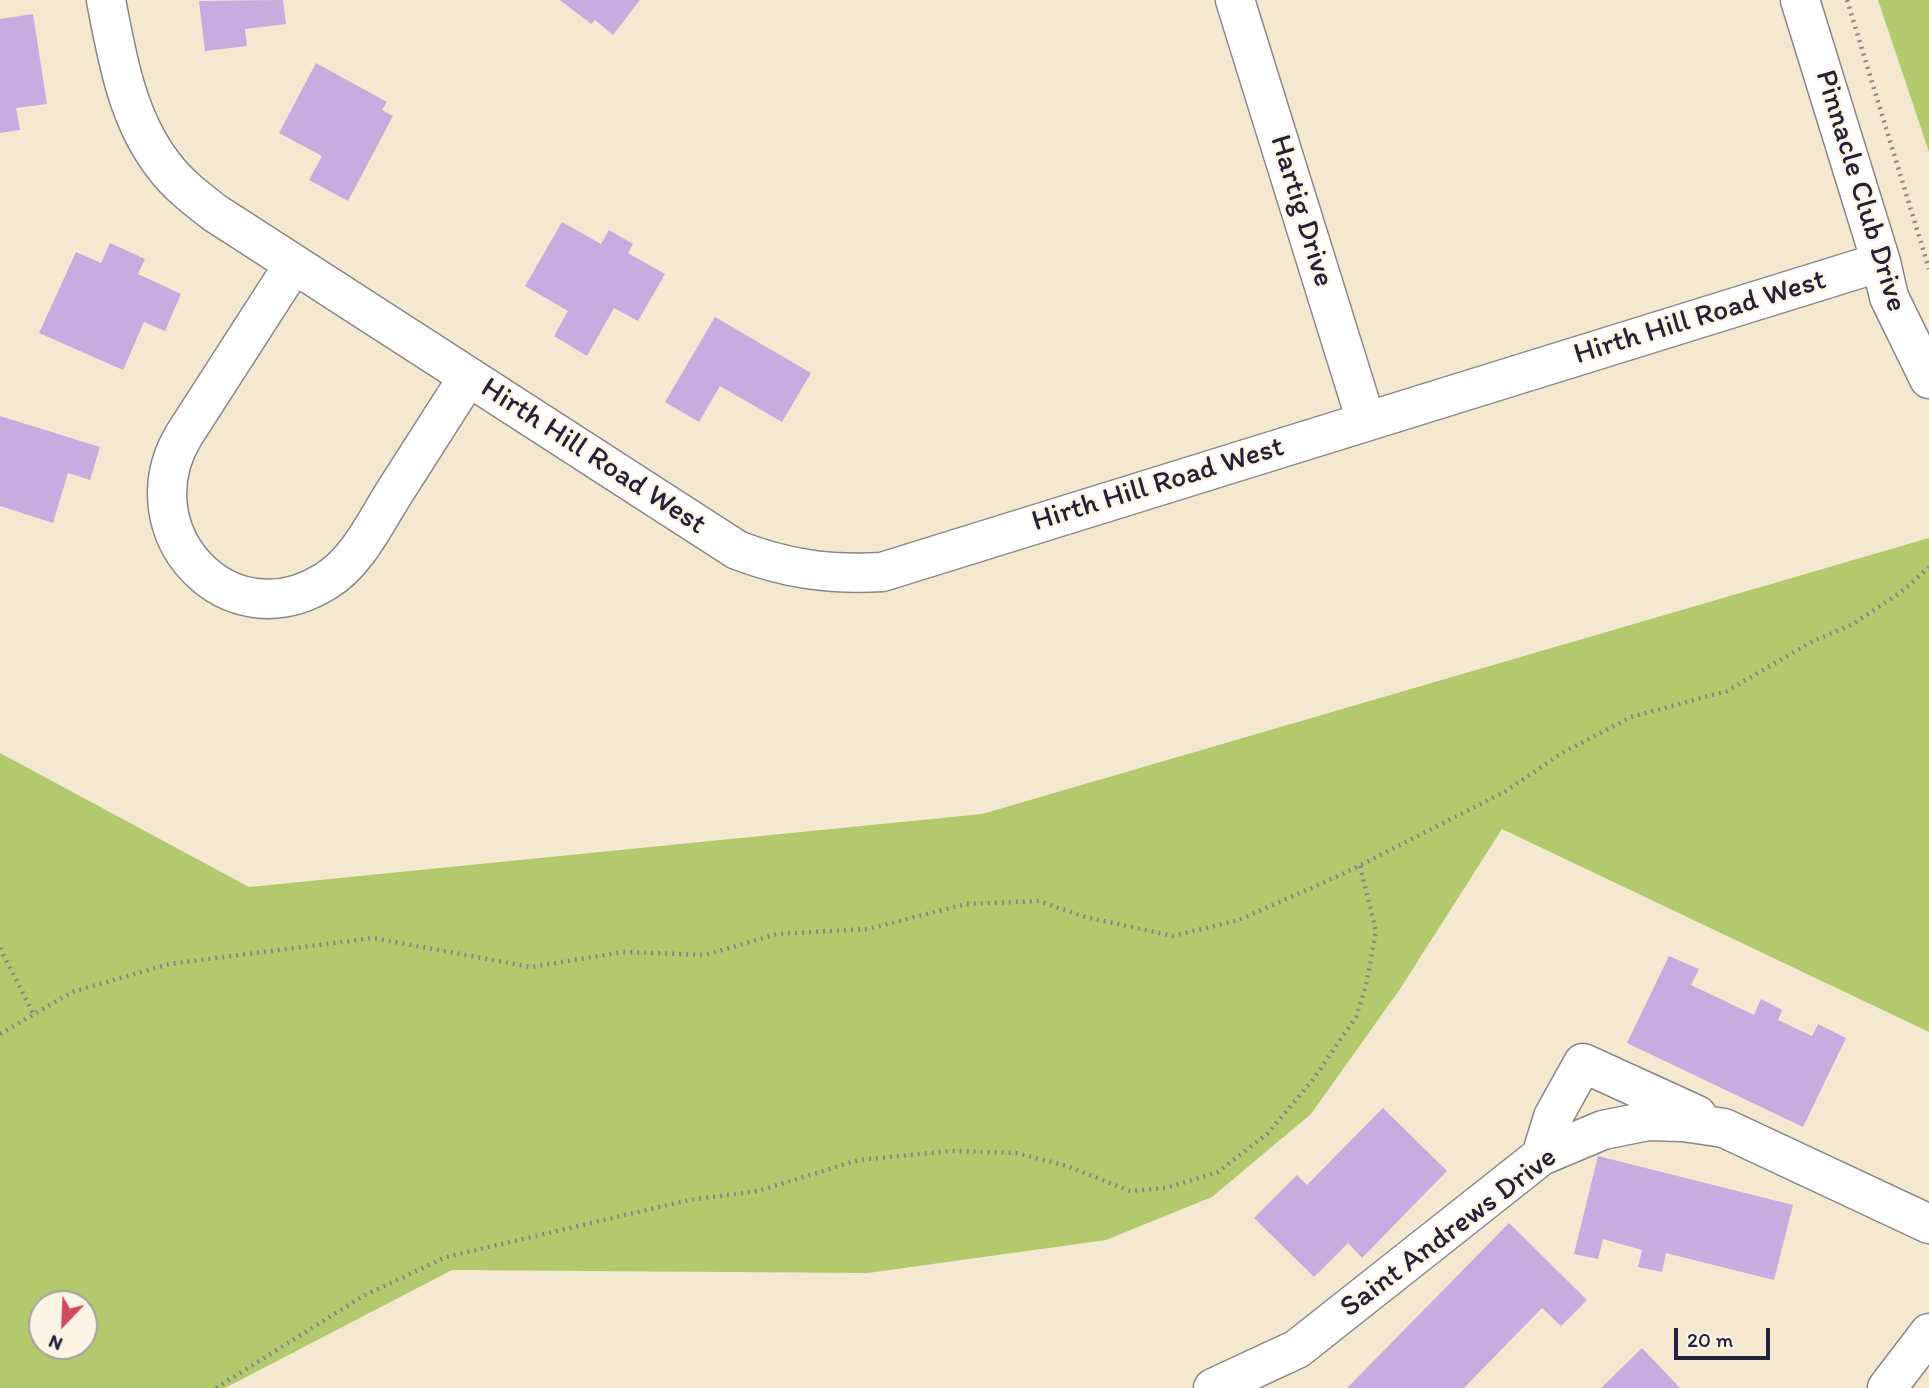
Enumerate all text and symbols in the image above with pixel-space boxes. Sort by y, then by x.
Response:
street label: Pinnacle Club Drive [1806,66,1914,316]
street label: Hartig Drive [1261,131,1341,291]
street label: Hirth Hill Road West [1570,263,1830,373]
street label: Hirth Hill Road West [474,371,712,543]
street label: Hirth Hill Road West [1028,430,1288,540]
street label: Saint Andrews Drive [1334,1140,1564,1326]
north arrow [28,1290,98,1360]
scale bar [1677,1314,1773,1358]
text: 20 m [1687,1327,1733,1352]
text: N [45,1330,66,1356]

